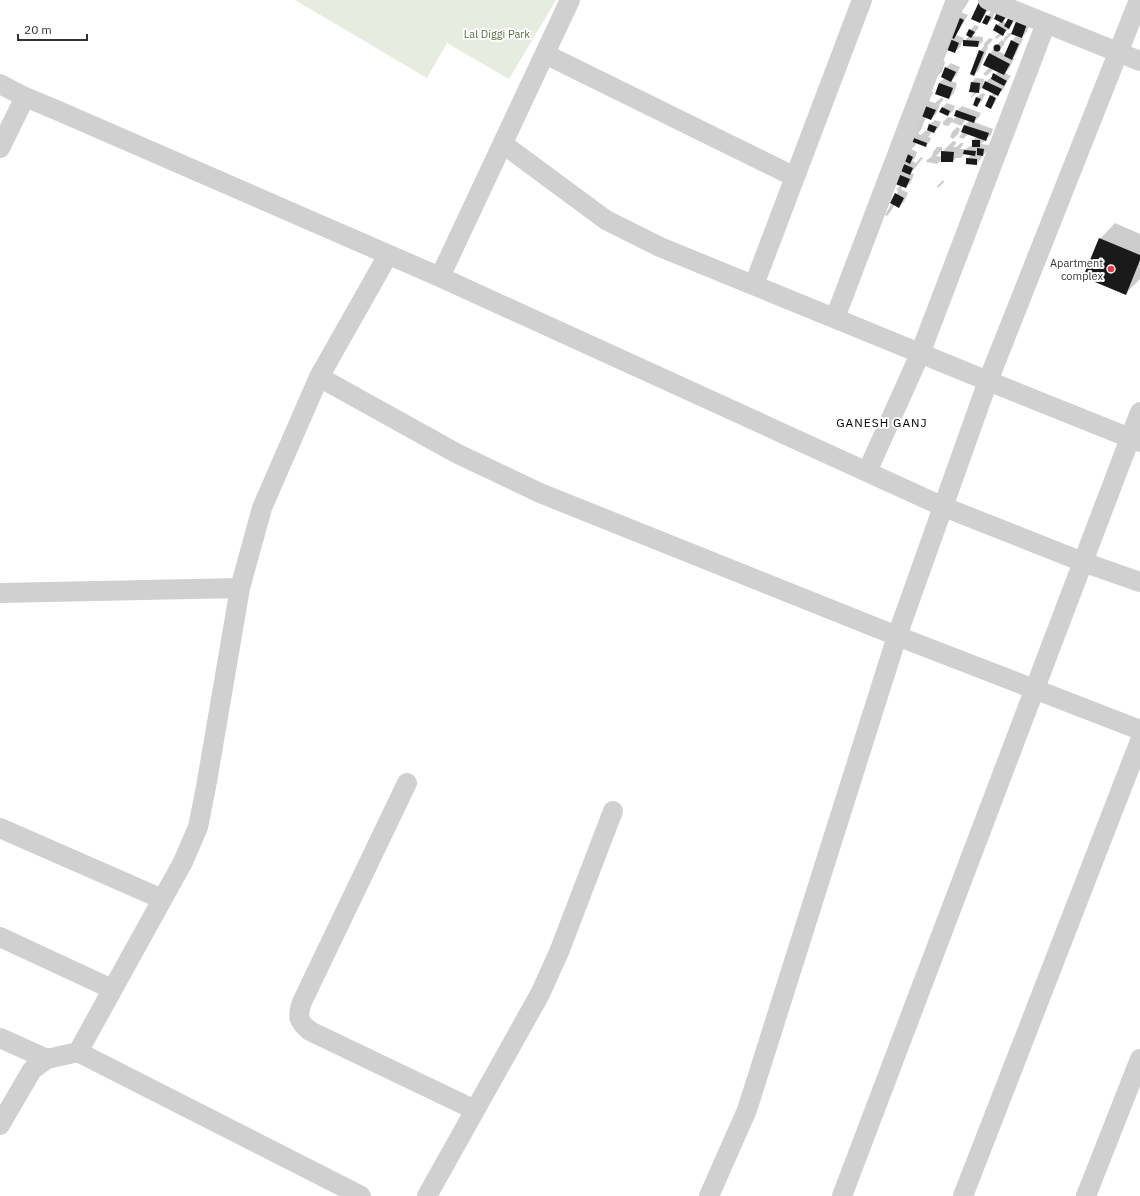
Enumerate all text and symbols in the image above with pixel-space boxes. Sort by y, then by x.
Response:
scale bar [18,16,87,42]
text: 20 m [24,22,52,37]
park label: Lal Diggi Park [464,27,530,41]
place label: Apartment complex [1050,256,1103,283]
marker: Apartment complex [1106,264,1116,274]
district label: GANESH GANJ [836,415,928,430]

